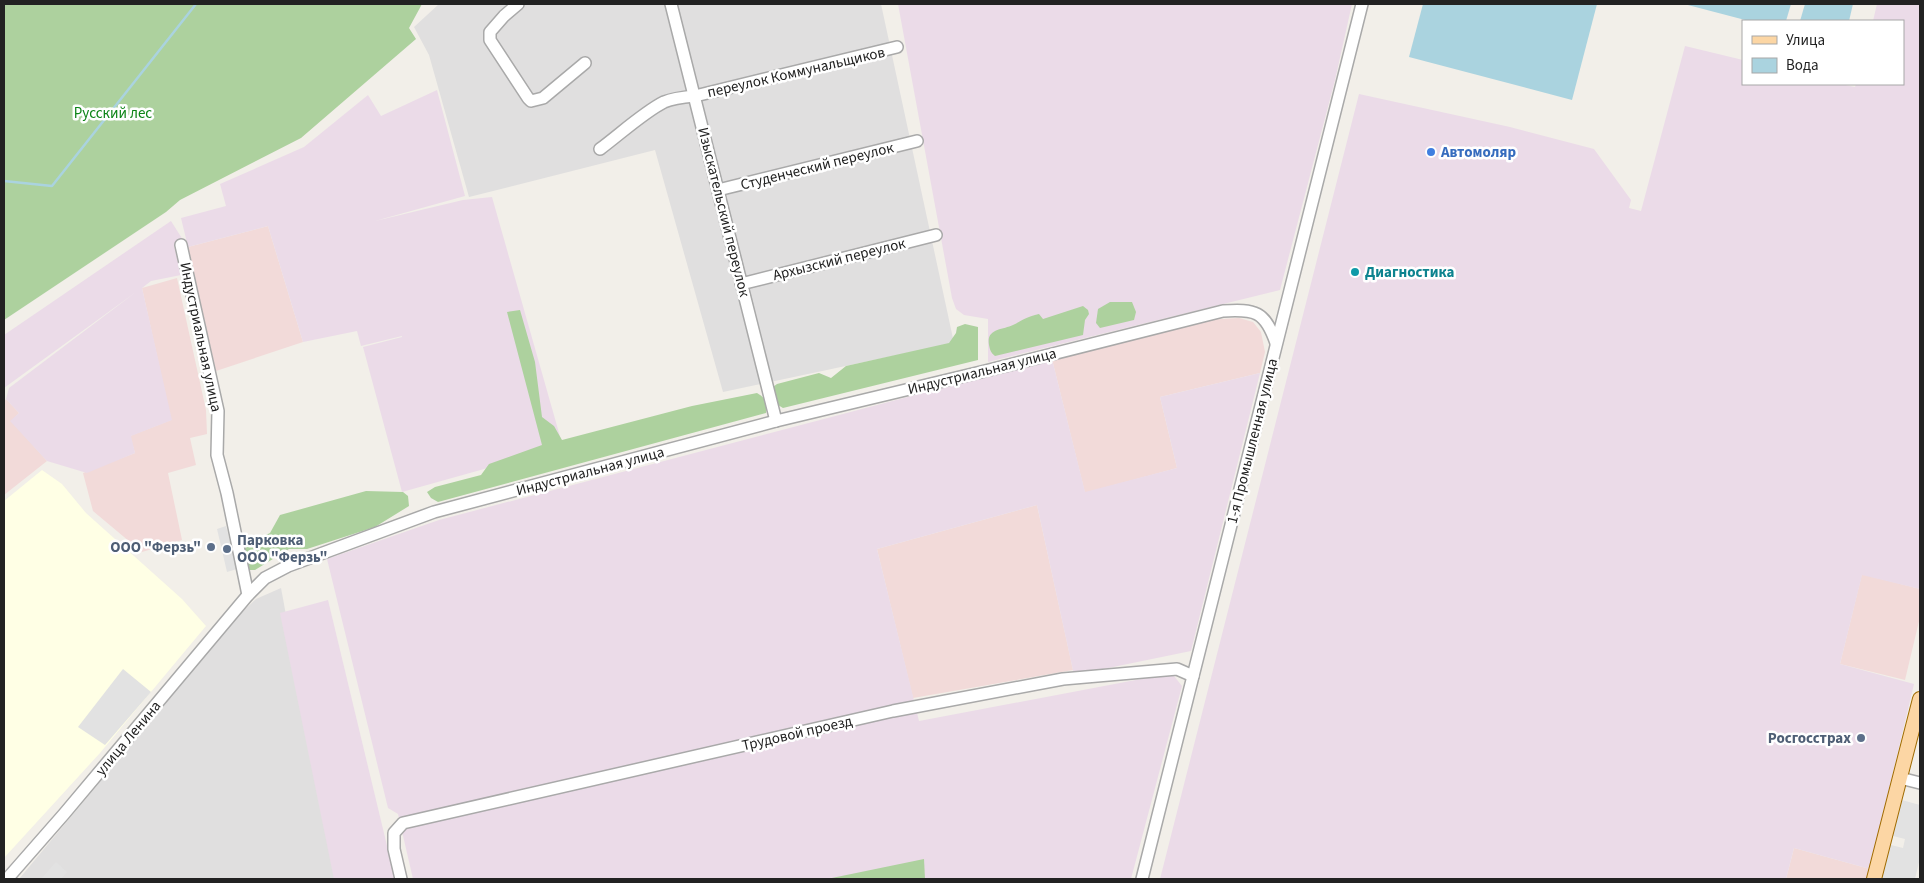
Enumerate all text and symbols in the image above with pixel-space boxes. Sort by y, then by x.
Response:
legend [1742,20,1904,85]
text: Улица [1786,30,1825,51]
street label: переулок Коммунальщиков [705,42,887,103]
text: Вода [1786,55,1819,76]
park label: Русский лес [74,103,152,124]
street label: Изыскательский переулок [692,125,755,300]
street label: Студенческий переулок [738,137,896,196]
place label: Автомоляр [1440,142,1517,163]
marker: Автомоляр [1425,146,1437,158]
street label: Архызский переулок [771,233,908,286]
street label: Индустриальная улица [174,260,227,414]
place label: Диагностика [1365,262,1455,283]
marker: Диагностика [1349,266,1361,278]
street label: Индустриальная улица [906,343,1059,400]
street label: 1-я Промышленная улица [1222,356,1283,526]
street label: Индустриальная улица [514,442,667,501]
place label: Парковка ООО "Ферзь" [237,530,328,568]
place label: ООО "Ферзь" [110,537,201,558]
marker: ООО "Ферзь" [205,541,217,553]
marker: Парковка ООО "Ферзь" [221,543,233,555]
street label: улица Ленина [91,696,166,780]
street label: Трудовой проезд [740,711,854,756]
place label: Росгосстрах [1768,728,1851,749]
marker: Росгосстрах [1855,732,1867,744]

